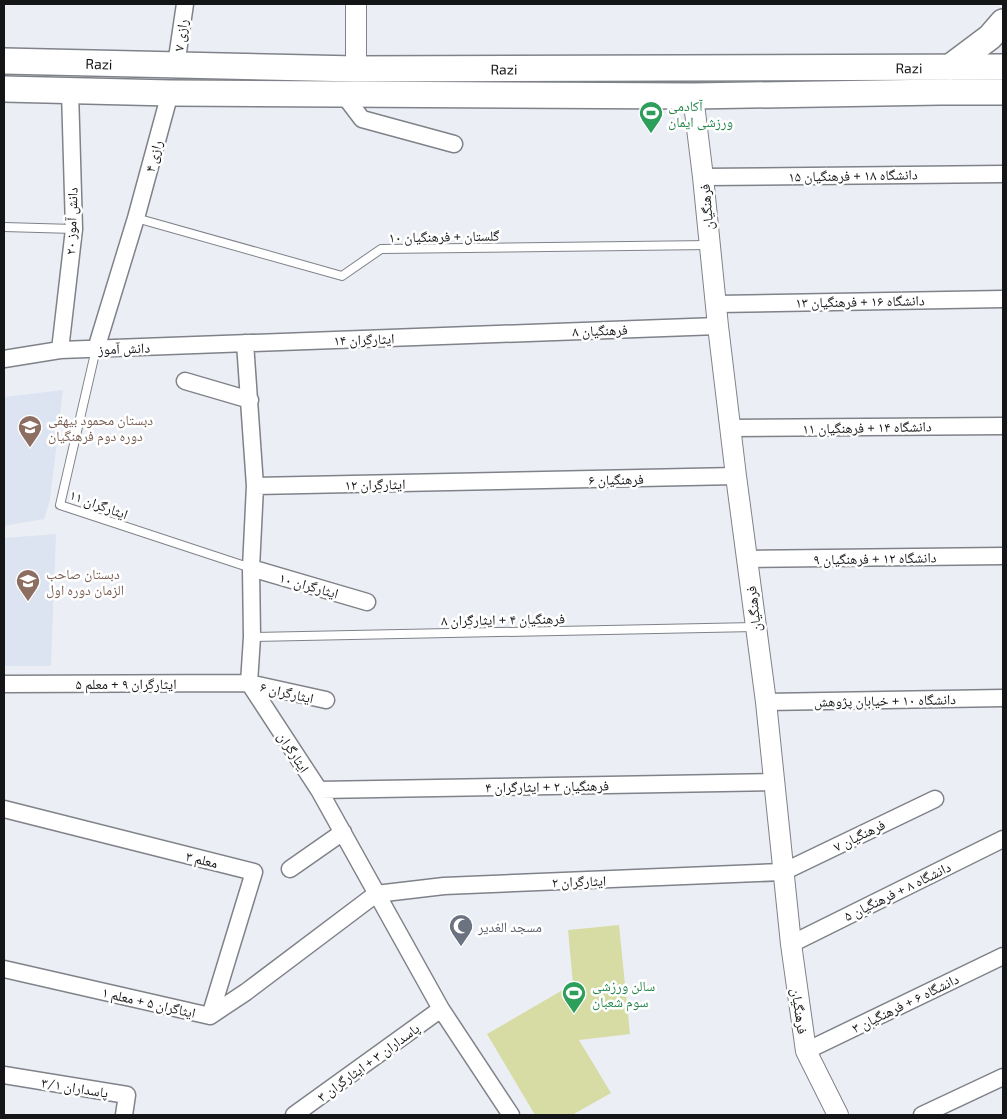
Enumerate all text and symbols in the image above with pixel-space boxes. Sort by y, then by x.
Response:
street label: رازی ۷ [169,18,192,52]
street label: Razi [85,54,113,72]
street label: Razi [895,59,922,76]
street label: Razi [490,60,517,77]
place label: آکادمی ورزشی ایمان [668,97,733,131]
sports icon: آکادمی ورزشی ایمان [638,100,664,134]
street label: رازی ۴ [141,138,166,174]
street label: دانشگاه ۱۸ + فرهنگیان ۱۵ [788,165,918,186]
street label: فرهنگیان [696,183,717,231]
street label: دانش آموز ۲۰ [61,187,82,255]
street label: گلستان + فرهنگیان ۱۰ [388,227,500,246]
street label: دانشگاه ۱۶ + فرهنگیان ۱۳ [795,291,925,312]
street label: فرهنگیان ۸ [572,321,628,340]
street label: ایثارگران ۱۴ [333,329,395,350]
street label: دانش آموز [97,339,151,358]
place label: دبستان محمود بیهقی دوره دوم فرهنگیان [48,411,153,446]
school or university icon: دبستان محمود بیهقی دوره دوم فرهنگیان [17,414,43,448]
street label: دانشگاه ۱۴ + فرهنگیان ۱۱ [802,417,932,438]
street label: فرهنگیان ۶ [588,470,644,489]
street label: ایثارگران ۱۲ [344,475,406,494]
street label: ایثارگران ۱۱ [67,486,130,523]
street label: دانشگاه ۱۲ + فرهنگیان ۹ [813,548,937,569]
place label: دبستان صاحب الزمان دوره اول [46,565,124,599]
school or university icon: دبستان صاحب الزمان دوره اول [15,568,41,602]
street label: ایثارگران ۱۰ [277,568,341,603]
street label: فرهنگیان [742,585,765,633]
street label: فرهنگیان ۴ + ایثارگران ۸ [441,609,565,630]
street label: ایثارگران ۹ + معلم ۵ [76,675,176,694]
street label: ایثارگران ۶ [258,678,315,707]
street label: دانشگاه ۱۰ + خیابان پژوهش [814,690,956,711]
street label: ایثارگران [274,728,313,776]
street label: فرهنگیان ۲ + ایثارگران ۴ [485,776,609,797]
street label: فرهنگیان ۷ [830,815,888,856]
street label: معلم ۳ [184,847,220,873]
street label: دانشگاه ۸ + فرهنگیان ۵ [841,858,954,925]
street label: ایثارگران ۲ [551,872,607,891]
mosque icon: مسجد الغدیر [448,913,474,947]
place label: مسجد الغدیر [477,918,542,936]
street label: دانشگاه ۶ + فرهنگیان ۳ [849,970,962,1037]
place label: سالن ورزشی سوم شعبان [592,977,655,1012]
sports icon: سالن ورزشی سوم شعبان [561,980,587,1014]
street label: ایثاگران ۵ + معلم ۱ [100,983,197,1023]
street label: فرهنگیان [787,987,812,1035]
street label: پاسداران ۳ + ایثارگران ۳ [313,1019,423,1106]
street label: پاسداران ۳/۱ [40,1073,110,1102]

